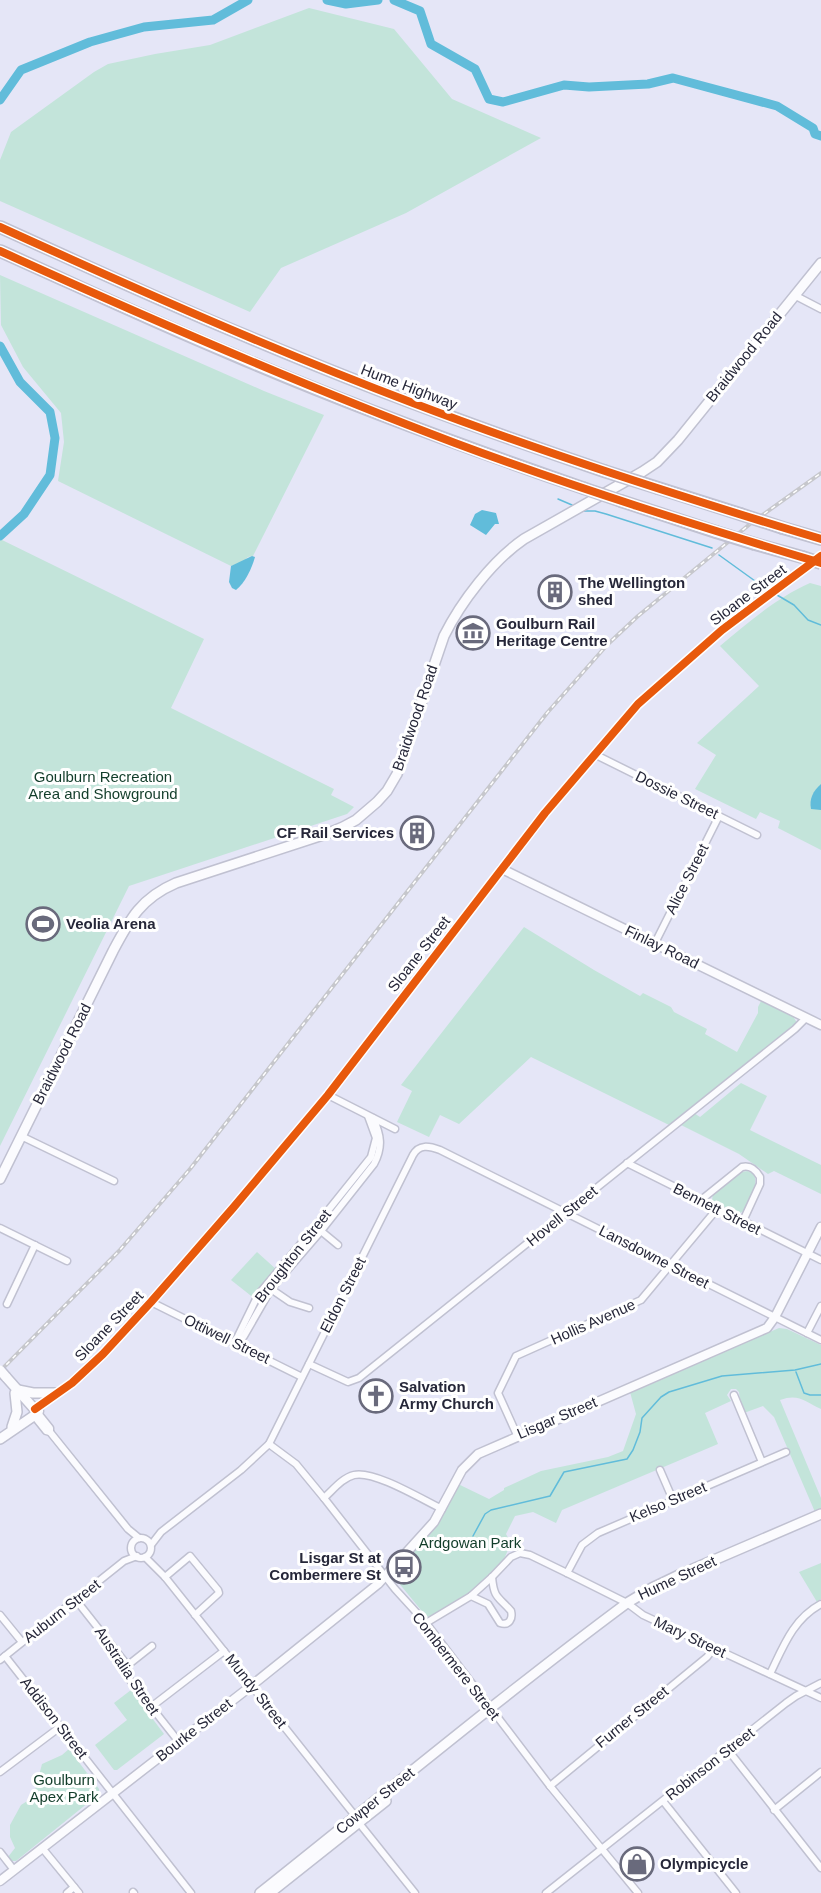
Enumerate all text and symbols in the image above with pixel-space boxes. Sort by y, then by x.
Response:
street label: Braidwood Road [702,308,785,405]
street label: Hume Highway [359,360,460,413]
street label: Sloane Street [706,560,790,629]
building icon: The Wellington shed [537,574,573,610]
place label: The Wellington shed [578,574,685,608]
museum icon: Goulburn Rail Heritage Centre [455,615,491,651]
place label: Goulburn Rail Heritage Centre [496,615,608,649]
street label: Braidwood Road [388,663,441,773]
street label: Dossie Street [633,767,722,822]
park label: Goulburn Recreation Area and Showground [28,768,178,802]
building icon: CF Rail Services [399,815,435,851]
place label: CF Rail Services [276,824,394,841]
street label: Alice Street [662,840,712,917]
sports icon: Veolia Arena [25,906,61,942]
street label: Sloane Street [384,912,454,995]
place label: Veolia Arena [66,915,156,932]
street label: Finlay Road [623,921,702,972]
street label: Braidwood Road [29,1001,94,1107]
street label: Bennett Street [671,1179,765,1238]
street label: Hovell Street [523,1181,601,1249]
street label: Broughton Street [251,1205,335,1306]
street label: Lansdowne Street [596,1222,713,1292]
street label: Eldon Street [316,1253,369,1335]
street label: Sloane Street [71,1286,147,1364]
street label: Hollis Avenue [548,1295,638,1348]
street label: Ottiwell Street [182,1310,274,1367]
church icon: Salvation Army Church [358,1378,394,1414]
place label: Salvation Army Church [399,1378,494,1412]
street label: Lisgar Street [514,1393,600,1442]
street label: Kelso Street [627,1477,709,1525]
park label: Ardgowan Park [419,1534,522,1551]
place label: Lisgar St at Combermere St [269,1549,381,1583]
bus stop icon: Lisgar St at Combermere St [386,1549,422,1585]
street label: Hume Street [635,1552,719,1603]
street label: Auburn Street [20,1575,104,1646]
street label: Combermere Street [409,1609,504,1723]
street label: Mary Street [651,1612,730,1661]
street label: Australia Street [92,1623,164,1719]
street label: Mundy Street [222,1650,291,1732]
street label: Addison Street [17,1674,92,1762]
street label: Furner Street [592,1682,672,1751]
street label: Bourke Street [152,1694,236,1765]
street label: Robinson Street [662,1723,758,1803]
street label: Cowper Street [332,1763,418,1837]
park label: Goulburn Apex Park [29,1771,99,1805]
shop icon: Olympicycle [619,1846,655,1882]
place label: Olympicycle [660,1855,748,1872]

